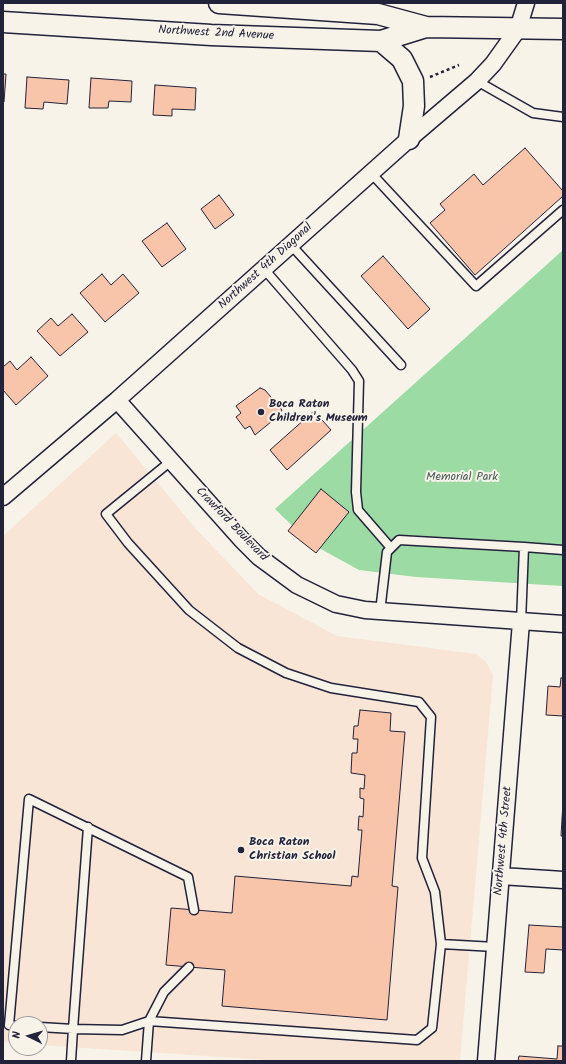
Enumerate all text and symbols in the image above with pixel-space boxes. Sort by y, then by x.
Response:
street label: Northwest 2nd Avenue [158,24,274,44]
street label: Northwest 4th Diagonal [216,221,316,313]
place label: Boca Raton Children's Museum [269,398,368,426]
marker: Boca Raton Children's Museum [256,407,266,417]
park label: Memorial Park [426,471,498,485]
street label: Crawford Boulevard [192,485,270,565]
street label: Northwest 4th Street [492,786,516,896]
place label: Boca Raton Christian School [249,836,336,864]
marker: Boca Raton Christian School [236,845,246,855]
north arrow [8,1016,48,1056]
text: N [8,1031,26,1039]

